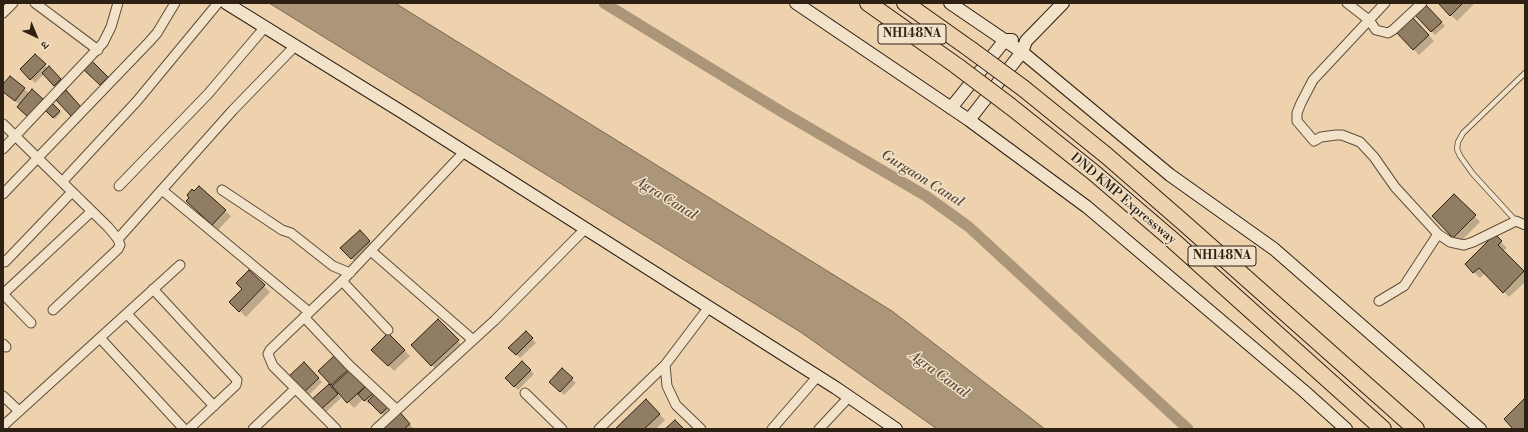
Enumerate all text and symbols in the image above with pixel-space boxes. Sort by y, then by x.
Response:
north arrow [16,16,56,56]
road number: NH148NA [878,24,946,44]
text: उ [37,38,51,52]
water label: Gurgaon Canal [878,147,966,211]
street label: DND KMP Expressway [1067,150,1179,248]
water label: Agra Canal [632,173,700,225]
road number: NH148NA [1188,246,1256,266]
water label: Agra Canal [906,348,972,402]

